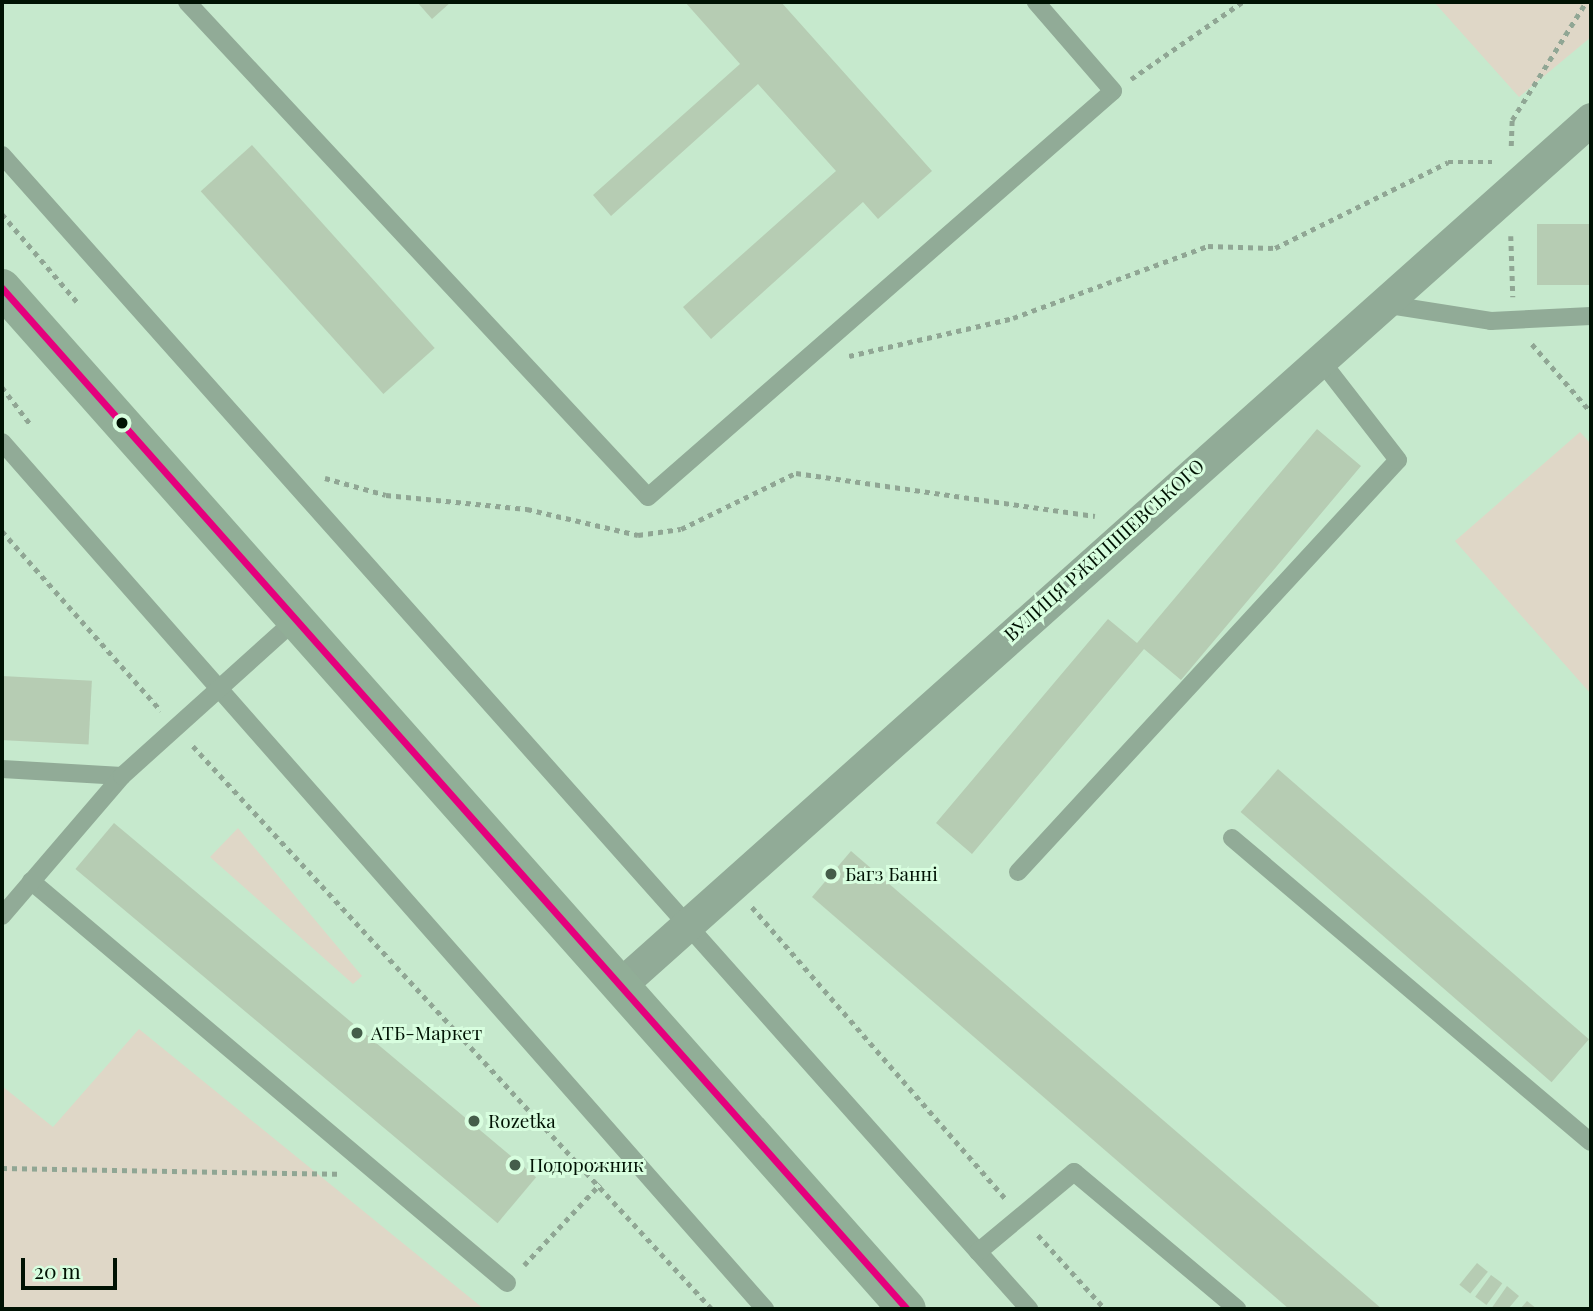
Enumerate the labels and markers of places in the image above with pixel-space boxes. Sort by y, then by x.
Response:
unlabelled marker [115,416,129,430]
place label: Багз Банні [845,863,938,885]
marker: Багз Банні [823,866,839,882]
place label: АТБ-Маркет [371,1022,482,1044]
marker: АТБ-Маркет [349,1025,365,1041]
place label: Rozetka [488,1110,556,1132]
marker: Rozetka [466,1113,482,1129]
place label: Подорожник [529,1154,644,1176]
marker: Подорожник [507,1157,523,1173]

